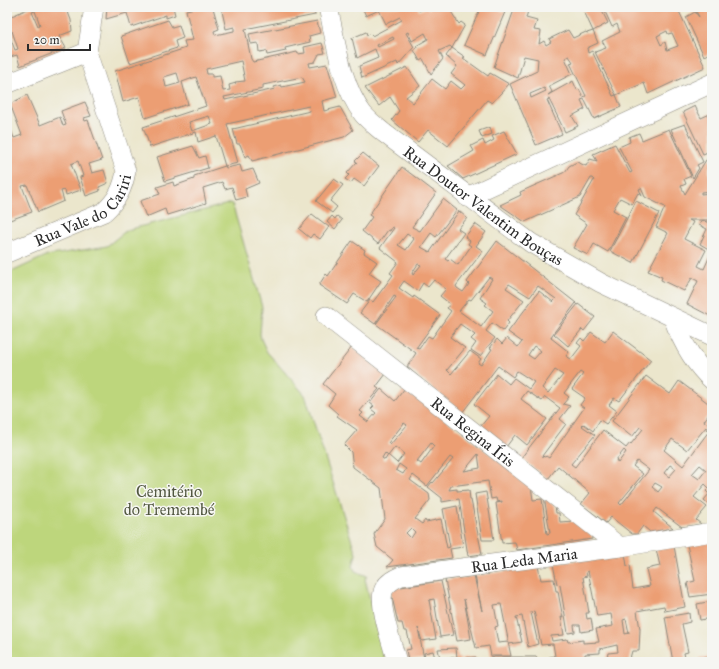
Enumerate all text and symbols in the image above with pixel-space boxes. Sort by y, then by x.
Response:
scale bar [28,26,90,52]
text: 20 m [34,33,60,47]
street label: Rua Doutor Valentim Bouças [400,142,567,269]
street label: Rua Vale do Cariri [32,172,135,250]
street label: Rua Regina Íris [427,393,519,471]
park label: Cemitério do Tremembé [124,482,215,519]
street label: Rua Leda Maria [470,544,579,577]

